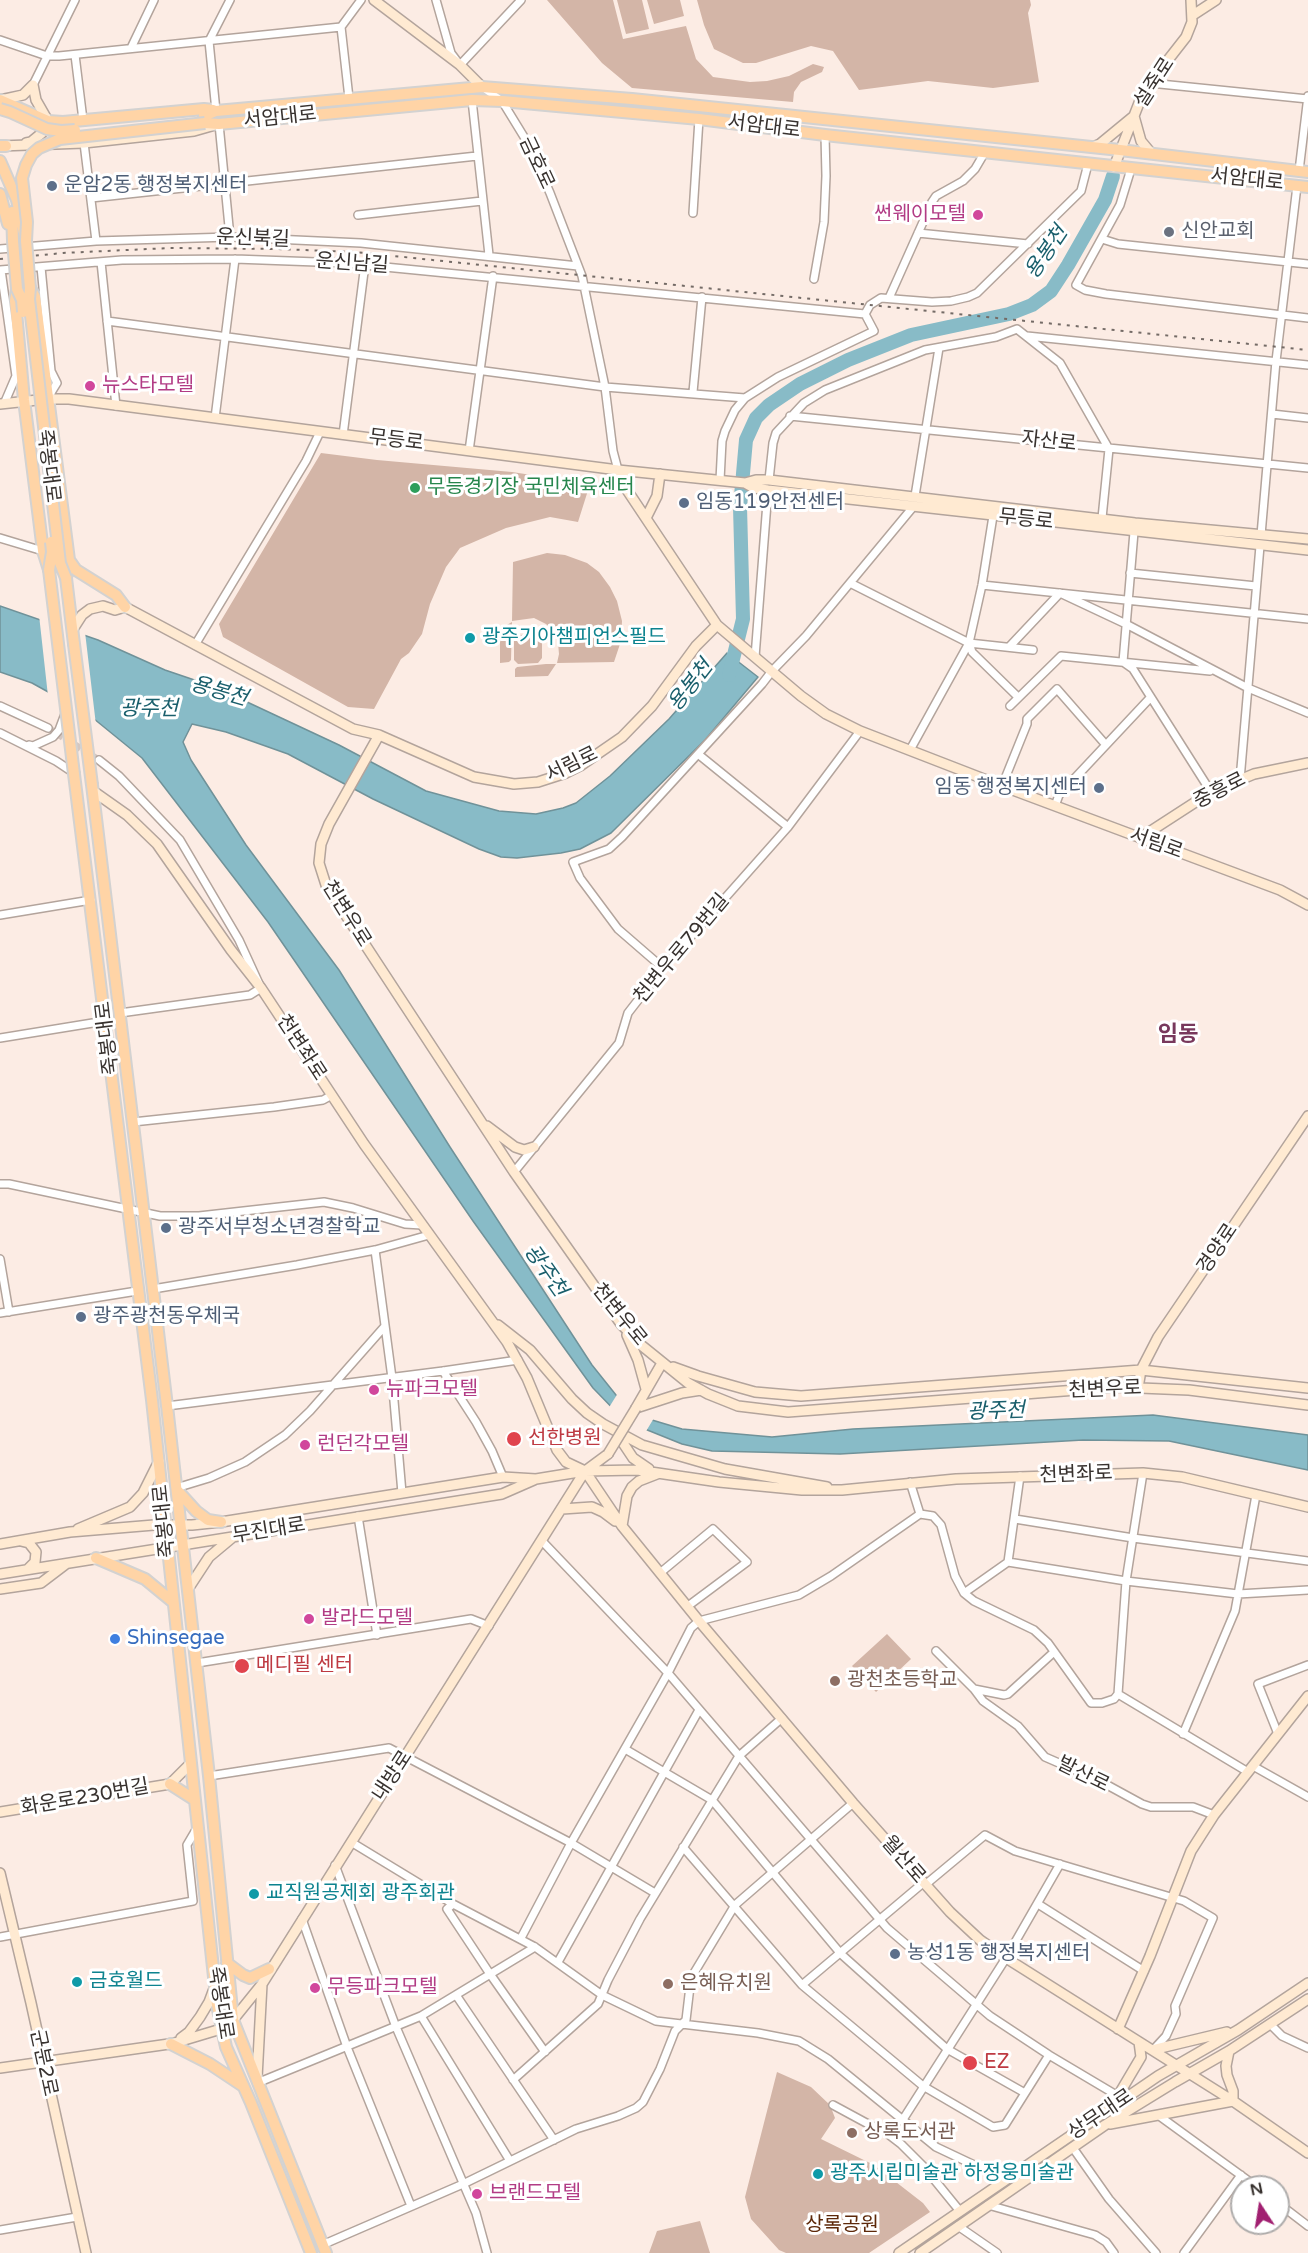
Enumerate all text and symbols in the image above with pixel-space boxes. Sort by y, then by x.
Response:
street label: 설죽로 [1130,53,1180,113]
street label: 서암대로 [242,102,318,134]
street label: 서암대로 [726,111,802,143]
street label: 금호로 [513,133,559,193]
street label: 서암대로 [1209,164,1285,196]
place label: 운암2동 행정복지센터 [64,174,247,198]
marker: 운암2동 행정복지센터 [45,179,59,193]
place label: 썬웨이모텔 [874,203,966,227]
marker: 썬웨이모텔 [971,208,985,222]
place label: 신안교회 [1181,220,1255,244]
water label: 용봉천 [1020,222,1074,284]
marker: 신안교회 [1162,225,1176,239]
street label: 운신북길 [216,226,290,252]
street label: 운신남길 [314,249,390,279]
place label: 뉴스타모텔 [102,374,194,398]
marker: 뉴스타모텔 [83,379,97,393]
street label: 무등로 [367,426,425,456]
street label: 자산로 [1020,427,1078,457]
street label: 죽봉대로 [32,428,64,504]
place label: 무등경기장 국민체육센터 [427,476,635,500]
marker: 무등경기장 국민체육센터 [408,481,422,495]
place label: 임동119안전센터 [696,491,844,515]
marker: 임동119안전센터 [677,496,691,510]
street label: 무등로 [997,505,1055,535]
place label: 광주기아챔피언스필드 [482,626,666,650]
marker: 광주기아챔피언스필드 [463,631,477,645]
water label: 용봉천 [663,655,719,717]
water label: 용봉천 [188,672,250,712]
water label: 광주천 [120,696,178,722]
street label: 서림로 [542,742,602,788]
street label: 중흥로 [1190,768,1250,814]
place label: 임동 행정복지센터 [935,776,1087,800]
marker: 임동 행정복지센터 [1092,781,1106,795]
street label: 서림로 [1126,823,1186,865]
street label: 천변우로 [316,876,376,952]
street label: 천변우로79번길 [629,889,735,1009]
street label: 죽봉대로 [92,1000,124,1076]
street label: 천변좌로 [271,1011,331,1085]
district label: 임동 [1158,1022,1198,1048]
place label: 광주서부청소년경찰학교 [178,1216,380,1240]
street label: 경양로 [1193,1219,1243,1279]
marker: 광주서부청소년경찰학교 [159,1221,173,1235]
water label: 광주천 [518,1240,572,1302]
street label: 천변우로 [587,1279,651,1351]
place label: 광주광천동우체국 [93,1305,240,1329]
marker: 광주광천동우체국 [74,1310,88,1324]
street label: 천변우로 [1068,1377,1142,1403]
place label: 뉴파크모텔 [386,1378,478,1402]
marker: 뉴파크모텔 [367,1383,381,1397]
water label: 광주천 [967,1398,1025,1426]
place label: 선한병원 [528,1427,602,1451]
marker: 선한병원 [505,1430,523,1448]
place label: 런던각모텔 [317,1433,409,1457]
marker: 런던각모텔 [298,1438,312,1452]
street label: 천변좌로 [1039,1462,1113,1488]
street label: 죽봉대로 [149,1483,181,1559]
street label: 무진대로 [231,1513,307,1549]
place label: 발라드모텔 [321,1607,413,1631]
marker: 발라드모텔 [302,1612,316,1626]
place label: Shinsegae [127,1627,225,1651]
marker: Shinsegae [108,1632,122,1646]
place label: 메디필 센터 [256,1654,353,1678]
marker: 메디필 센터 [233,1657,251,1675]
place label: 광천초등학교 [847,1669,957,1693]
marker: 광천초등학교 [828,1674,842,1688]
street label: 내방로 [368,1746,418,1806]
street label: 발산로 [1053,1752,1113,1798]
street label: 화운로230번길 [19,1775,151,1821]
street label: 월산로 [876,1831,930,1889]
place label: 교직원공제회 광주회관 [266,1882,455,1906]
marker: 교직원공제회 광주회관 [247,1887,261,1901]
place label: 농성1동 행정복지센터 [907,1942,1090,1966]
marker: 농성1동 행정복지센터 [888,1947,902,1961]
street label: 죽봉대로 [202,1965,238,2041]
place label: 금호월드 [89,1970,163,1994]
place label: 은혜유치원 [680,1972,772,1996]
marker: 금호월드 [70,1975,84,1989]
place label: 무등파크모텔 [327,1976,437,2000]
marker: 은혜유치원 [661,1977,675,1991]
marker: 무등파크모텔 [308,1981,322,1995]
street label: 군분2로 [24,2027,62,2099]
place label: EZ [984,2051,1010,2075]
marker: EZ [961,2054,979,2072]
street label: 상무대로 [1064,2084,1138,2146]
place label: 상록도서관 [864,2121,956,2145]
marker: 상록도서관 [845,2126,859,2140]
place label: 광주시립미술관 하정웅미술관 [830,2162,1074,2186]
marker: 광주시립미술관 하정웅미술관 [811,2167,825,2181]
north arrow [1230,2175,1290,2235]
text: N [1248,2178,1265,2200]
place label: 브랜드모텔 [489,2182,581,2206]
marker: 브랜드모텔 [470,2187,484,2201]
park label: 상록공원 [805,2214,879,2238]

